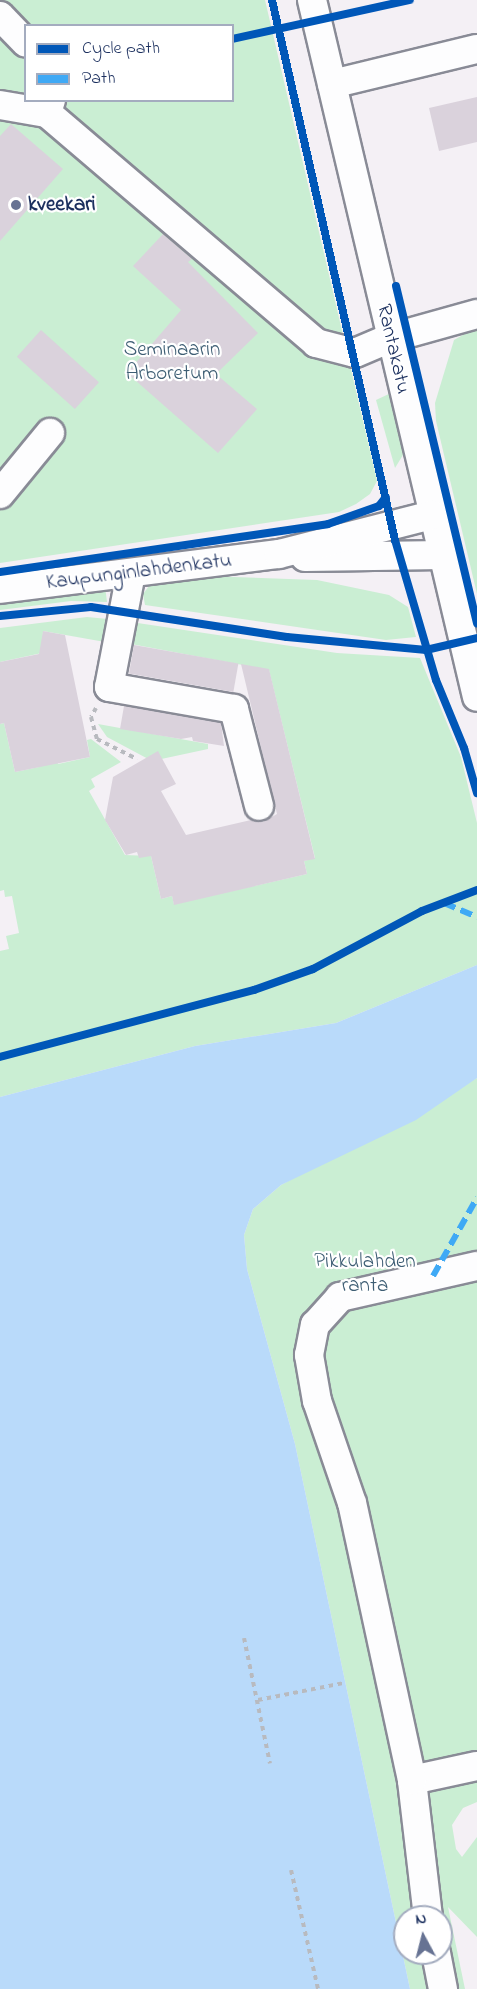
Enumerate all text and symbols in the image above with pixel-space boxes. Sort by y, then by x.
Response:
legend [24,24,234,102]
text: Cycle path [82,36,160,62]
text: Path [82,66,116,92]
place label: kveekari [28,192,96,218]
marker: kveekari [9,198,23,212]
street label: Rantakatu [370,302,416,396]
park label: Seminaarin Arboretum [124,337,220,387]
street label: Kaupunginlahdenkatu [45,548,233,596]
park label: Pikkulahden ranta [314,1249,416,1299]
north arrow [393,1905,453,1965]
text: N [414,1907,428,1932]

